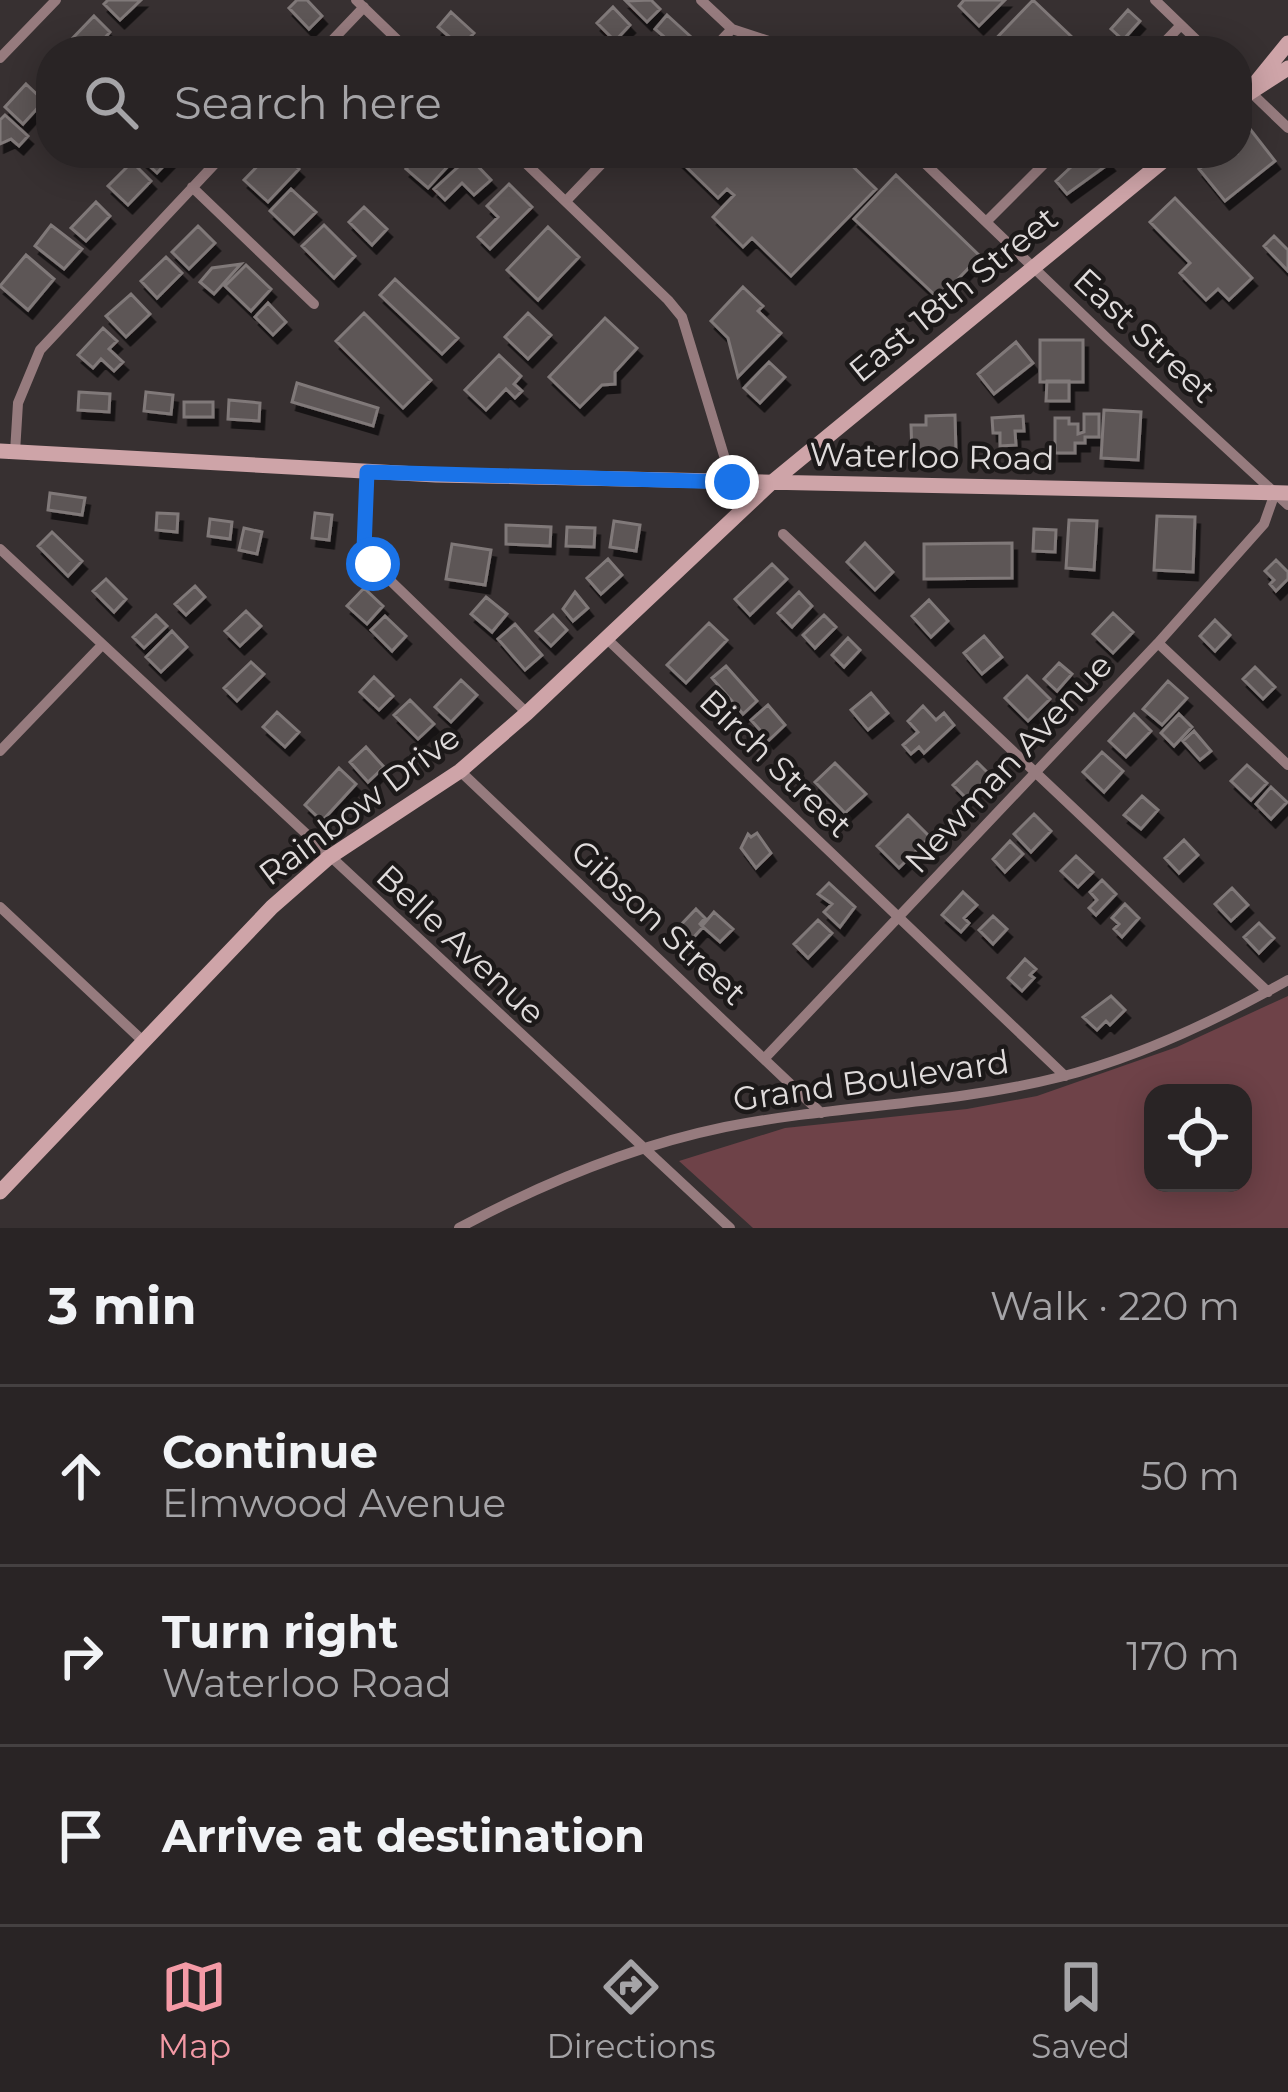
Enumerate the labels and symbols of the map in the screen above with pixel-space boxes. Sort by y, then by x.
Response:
street label: East 18th Street [841,198,1065,390]
street label: East Street [1066,259,1224,411]
street label: Waterloo Road [809,434,1055,478]
route end [705,455,759,509]
route start [346,537,400,591]
street label: Newman Avenue [896,645,1120,881]
street label: Birch Street [692,681,860,845]
street label: Rainbow Drive [251,717,467,893]
street label: Gibson Street [563,831,755,1013]
street label: Belle Avenue [368,856,554,1032]
street label: Grand Boulevard [730,1041,1012,1119]

